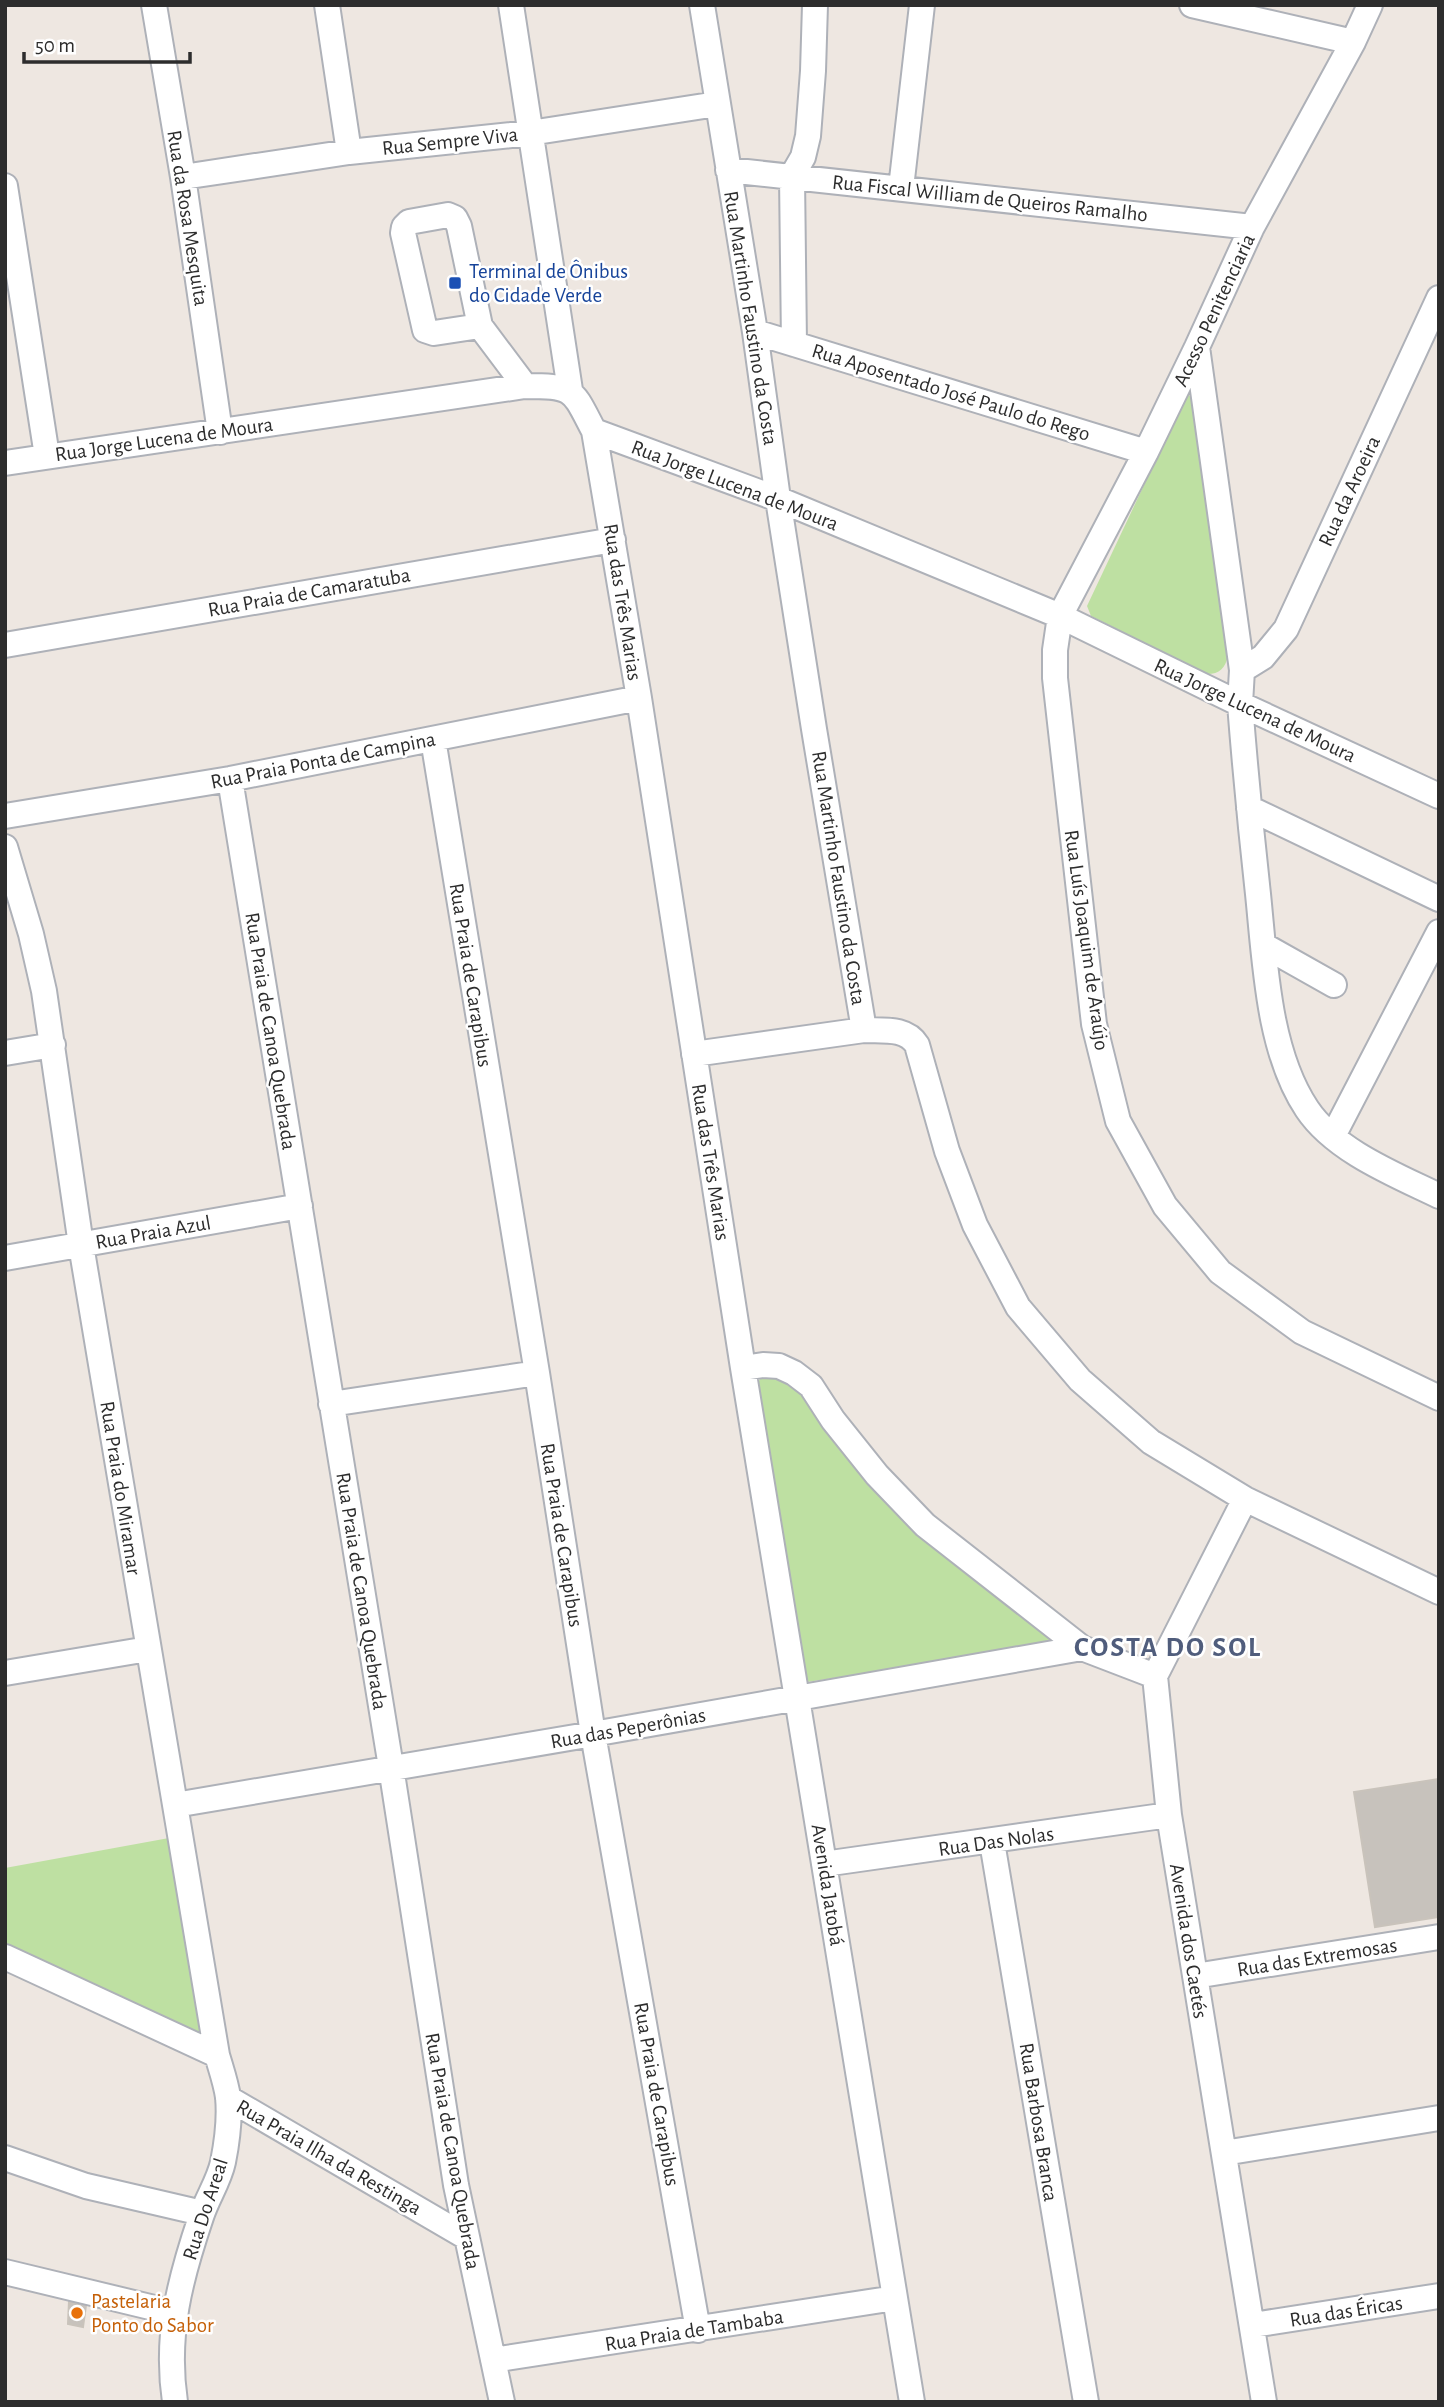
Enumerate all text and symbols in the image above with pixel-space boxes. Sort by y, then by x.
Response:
scale bar [24,21,191,65]
text: 50 m [35,35,75,56]
street label: Rua Sempre Viva [381,124,519,159]
street label: Rua da Rosa Mesquita [163,129,212,308]
street label: Rua Fiscal William de Queiros Ramalho [831,171,1149,226]
street label: Rua Martinho Faustino da Costa [720,189,781,447]
street label: Acesso Penitenciaria [1170,230,1259,390]
place label: Terminal de Ônibus do Cidade Verde [469,259,628,306]
marker: Terminal de Ônibus do Cidade Verde [447,275,463,291]
street label: Rua Aposentado José Paulo do Rego [809,340,1092,445]
street label: Rua Jorge Lucena de Moura [54,414,275,465]
street label: Rua da Aroeira [1315,432,1384,550]
street label: Rua Jorge Lucena de Moura [628,436,842,535]
street label: Rua das Três Marias [600,522,645,682]
street label: Rua Praia de Camaratuba [206,564,412,621]
street label: Rua Jorge Lucena de Moura [1151,654,1359,767]
street label: Rua Praia Ponta de Campina [209,728,438,793]
street label: Rua Martinho Faustino da Costa [808,749,869,1007]
street label: Rua Luís Joaquim de Araújo [1061,828,1112,1052]
street label: Rua Praia de Carapibus [446,882,495,1069]
street label: Rua Praia de Canoa Quebrada [241,911,300,1152]
street label: Rua das Três Marias [688,1082,733,1242]
street label: Rua Praia Azul [94,1212,212,1253]
street label: Rua Praia do Miramar [96,1400,145,1577]
street label: Rua Praia de Carapibus [537,1442,586,1629]
street label: Rua Praia de Canoa Quebrada [332,1471,391,1712]
district label: COSTA DO SOL [1074,1634,1262,1662]
street label: Rua das Peperônias [549,1704,707,1752]
street label: Avenida Jatobá [808,1823,848,1948]
street label: Rua Das Nolas [937,1823,1055,1860]
street label: Avenida dos Caetés [1166,1862,1211,2020]
street label: Rua das Extremosas [1236,1934,1399,1981]
street label: Rua Praia de Carapibus [630,2001,683,2188]
street label: Rua Praia de Canoa Quebrada [421,2031,484,2271]
street label: Rua Barbosa Branca [1016,2041,1061,2203]
street label: Rua Praia Ilha da Restinga [233,2096,425,2219]
street label: Rua Do Areal [179,2156,232,2263]
street label: Rua das Éricas [1288,2290,1404,2331]
place label: Pastelaria Ponto do Sabor [91,2291,214,2336]
marker: Pastelaria Ponto do Sabor [69,2305,85,2321]
street label: Rua Praia de Tambaba [603,2306,785,2355]

